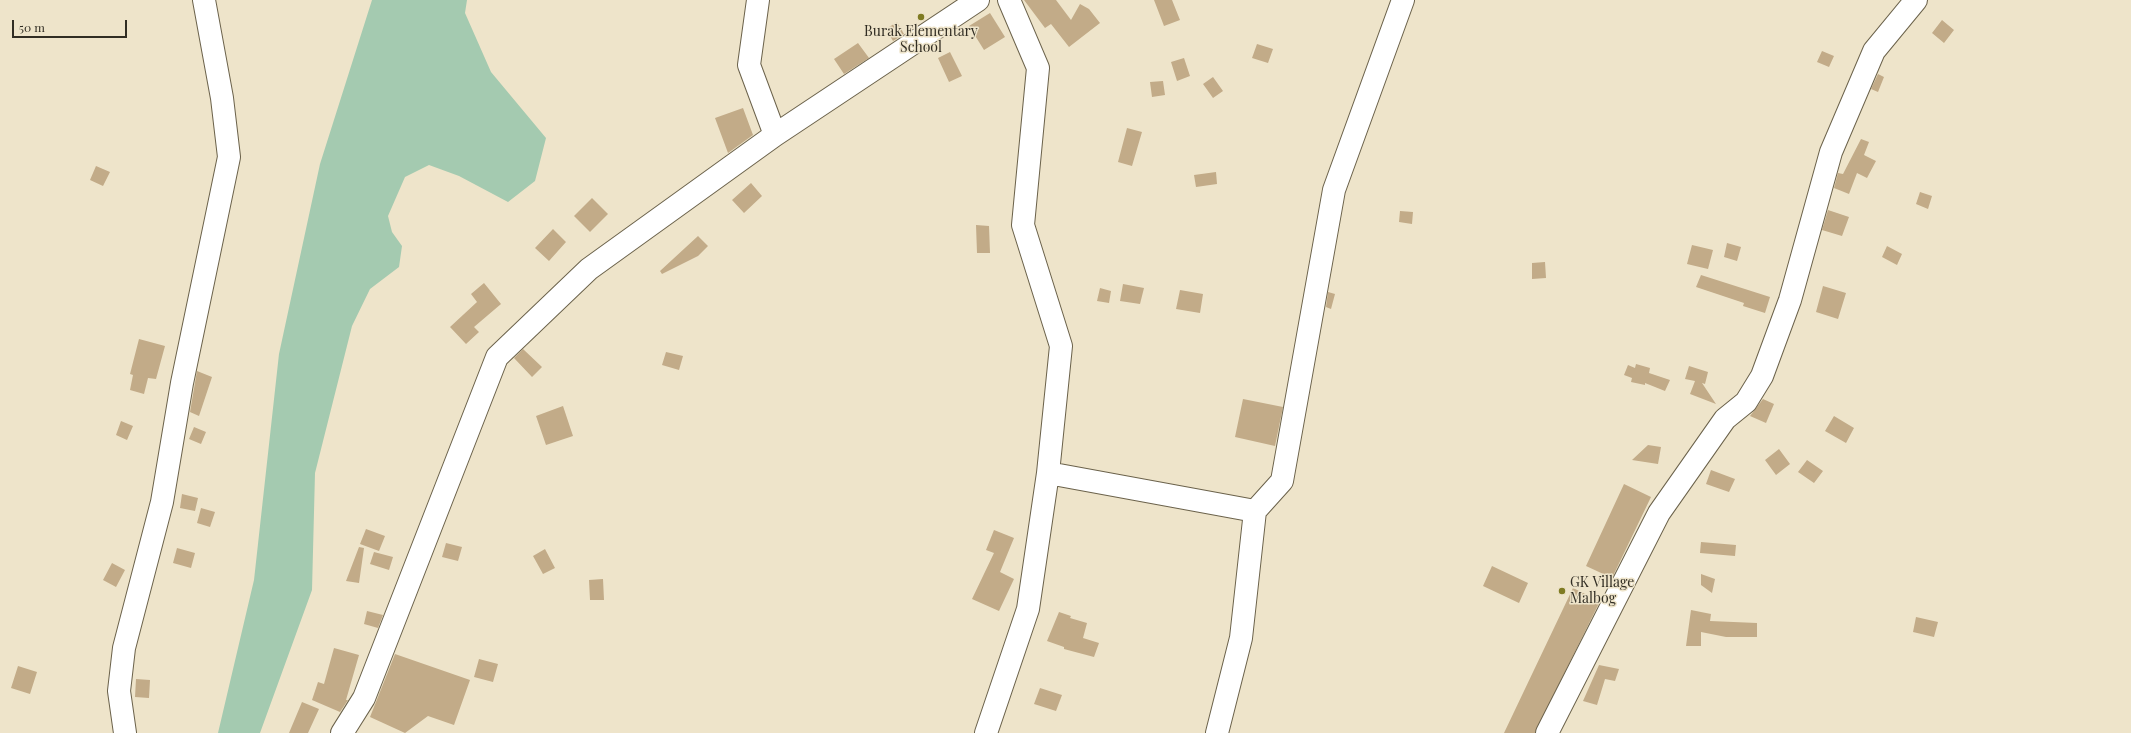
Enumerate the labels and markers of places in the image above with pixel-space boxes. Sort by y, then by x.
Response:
marker: Burak Elementary School [916,12,926,22]
place label: Burak Elementary School [864,24,978,56]
place label: GK Village Malbog [1570,575,1634,608]
marker: GK Village Malbog [1557,586,1567,596]

